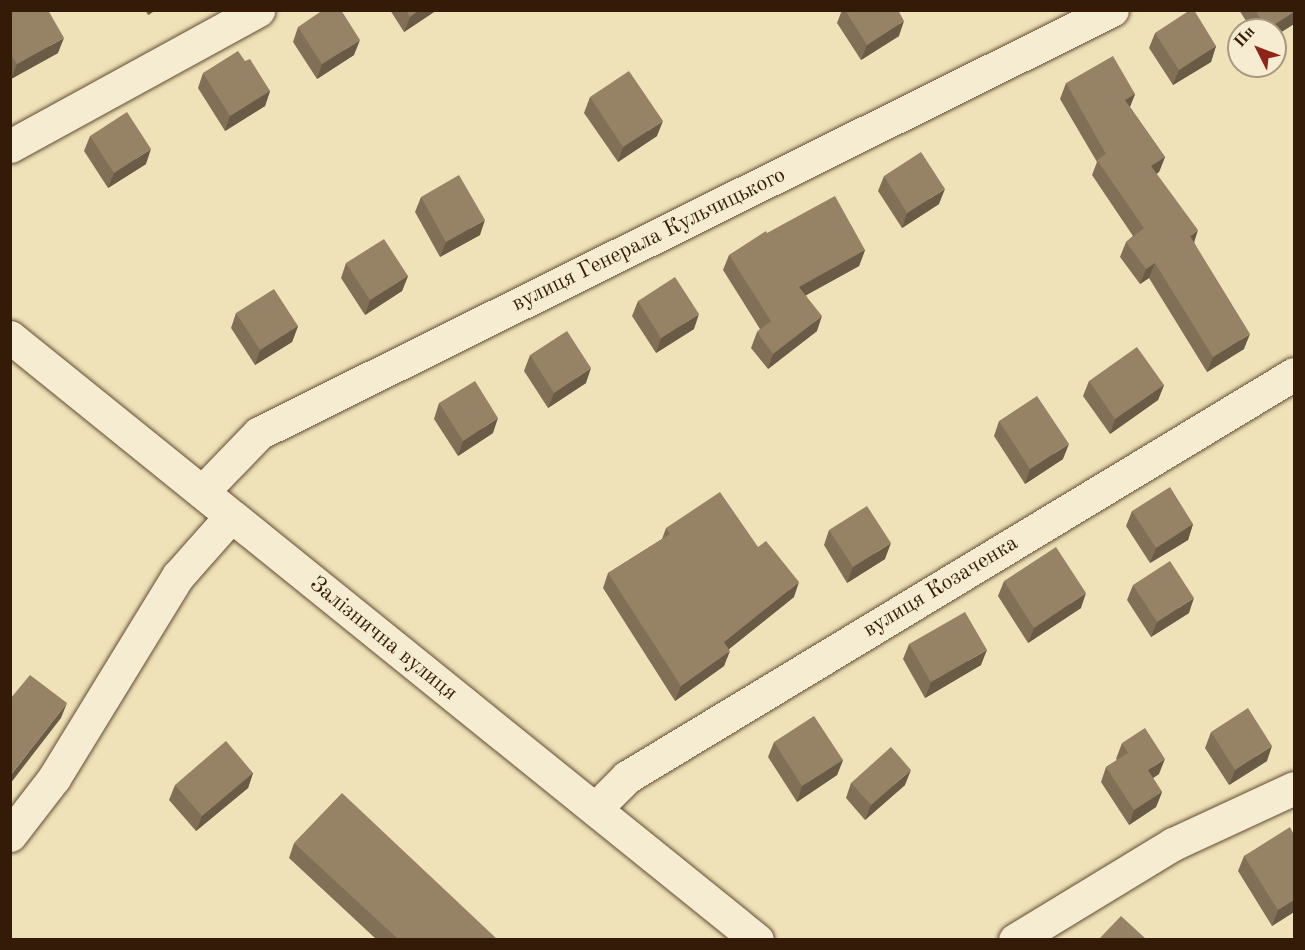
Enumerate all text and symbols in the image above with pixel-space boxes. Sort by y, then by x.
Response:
north arrow [1227,18,1287,78]
text: Пн [1232,24,1258,51]
street label: вулиця Генерала Кульчицького [508,162,790,318]
street label: вулиця Козаченка [859,530,1023,644]
street label: Залізнична вулиця [304,571,462,707]

